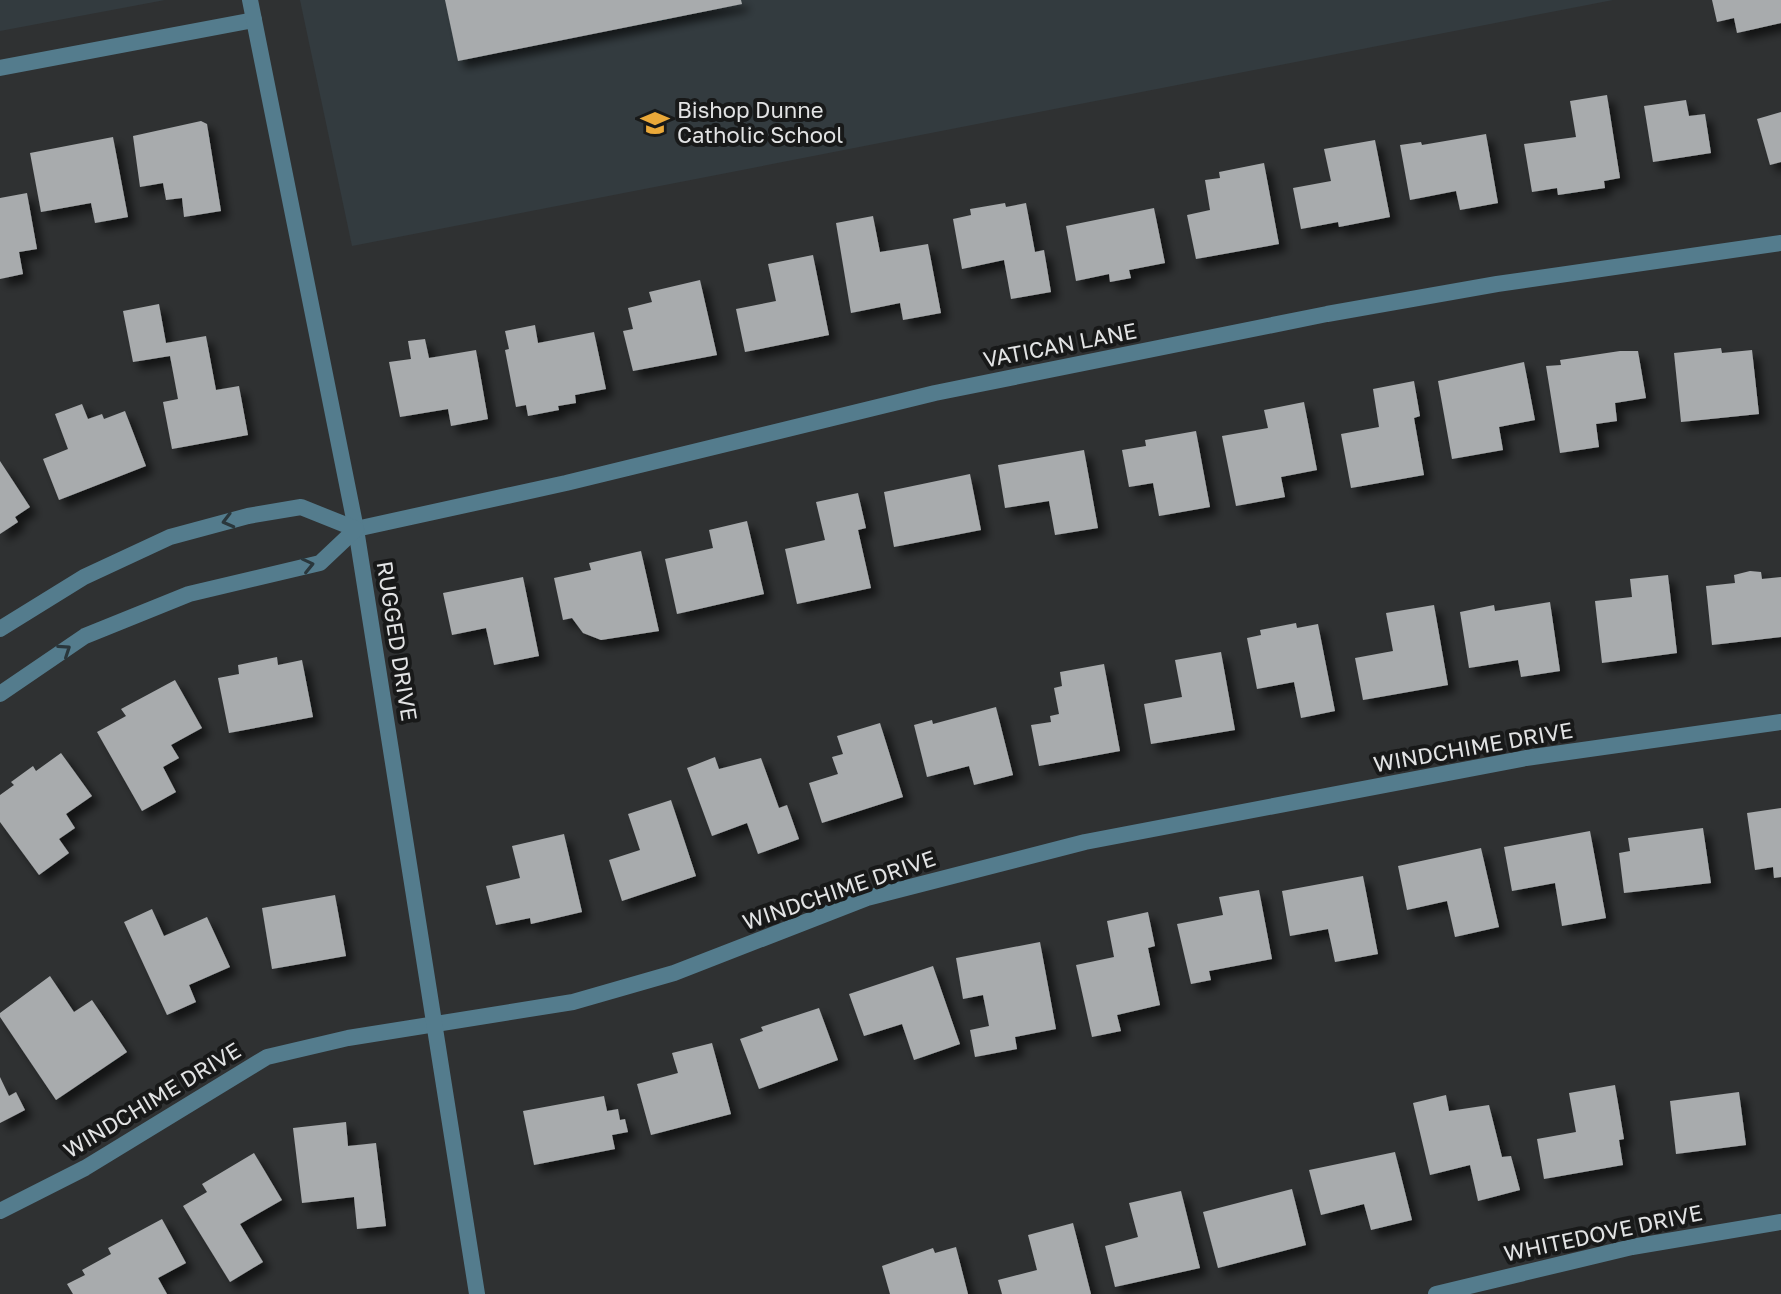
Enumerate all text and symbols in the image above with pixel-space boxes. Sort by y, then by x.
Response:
place label: Bishop Dunne Catholic School [677,96,843,148]
school or university icon: Bishop Dunne Catholic School [640,108,670,138]
street label: VATICAN LANE [981,316,1139,373]
one-way arrow [221,512,235,529]
one-way arrow [301,557,315,574]
street label: RUGGED DRIVE [372,559,423,723]
one-way arrow [56,645,70,660]
street label: WINDCHIME DRIVE [1371,716,1575,777]
street label: WINDCHIME DRIVE [739,844,939,935]
street label: WINDCHIME DRIVE [58,1036,245,1163]
street label: WHITEDOVE DRIVE [1501,1198,1705,1267]

